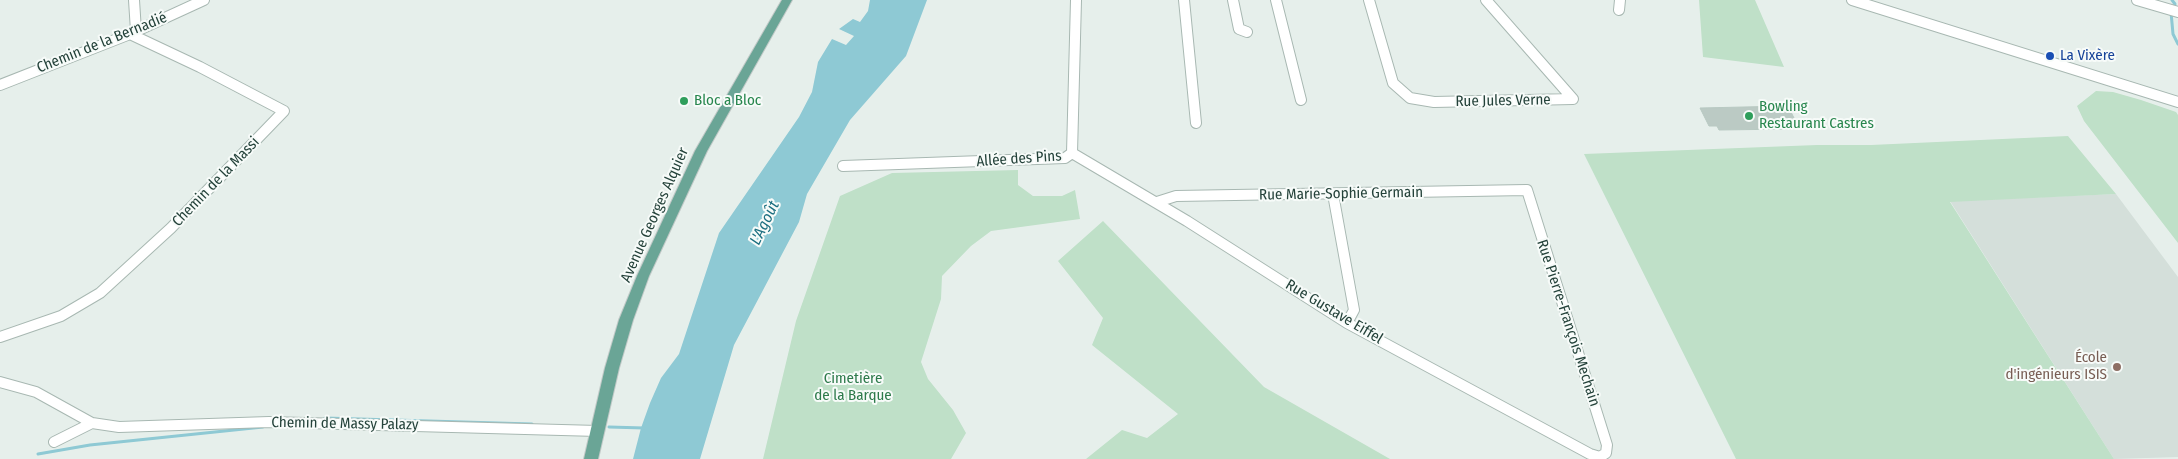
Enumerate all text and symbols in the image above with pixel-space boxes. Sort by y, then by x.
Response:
street label: Chemin de la Bernadié [34,9,170,77]
place label: La Vixère [2060,47,2115,65]
marker: La Vixère [2044,50,2056,62]
street label: Rue Jules Verne [1455,91,1551,111]
place label: Bloc a Bloc [694,92,761,110]
marker: Bloc a Bloc [678,95,690,107]
place label: Bowling Restaurant Castres [1759,98,1874,133]
marker: Bowling Restaurant Castres [1743,110,1755,122]
street label: Chemin de la Massi [169,133,263,231]
street label: Avenue Georges Alquier [617,145,693,285]
street label: Allée des Pins [976,147,1062,171]
street label: Rue Marie-Sophie Germain [1259,184,1423,204]
water label: L'Agoût [746,198,784,248]
street label: Rue Pierre-François Mechain [1533,237,1603,409]
street label: Rue Gustave Eiffel [1282,276,1386,348]
place label: École d'ingénieurs ISIS [2005,349,2107,384]
marker: École d'ingénieurs ISIS [2111,361,2123,373]
park label: Cimetière de la Barque [814,370,892,405]
street label: Chemin de Massy Palazy [271,414,419,434]

